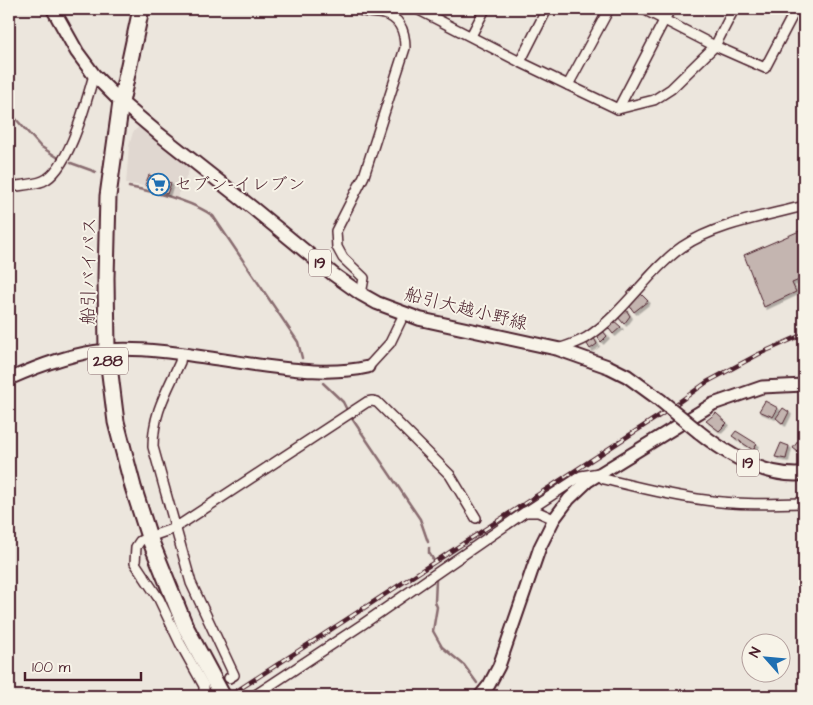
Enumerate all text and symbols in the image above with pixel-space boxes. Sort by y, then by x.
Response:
supermarket icon: セブン-イレブン [146,172,170,196]
place label: セブン-イレブン [174,172,306,197]
street label: 船引バイパス [76,217,102,325]
road number: 19 [309,250,331,276]
street label: 船引大越小野線 [402,282,530,336]
road number: 288 [88,348,128,374]
road number: 19 [737,449,759,476]
north arrow [740,632,790,682]
text: N [744,644,766,661]
scale bar [25,650,141,682]
text: 100 m [32,657,71,678]

